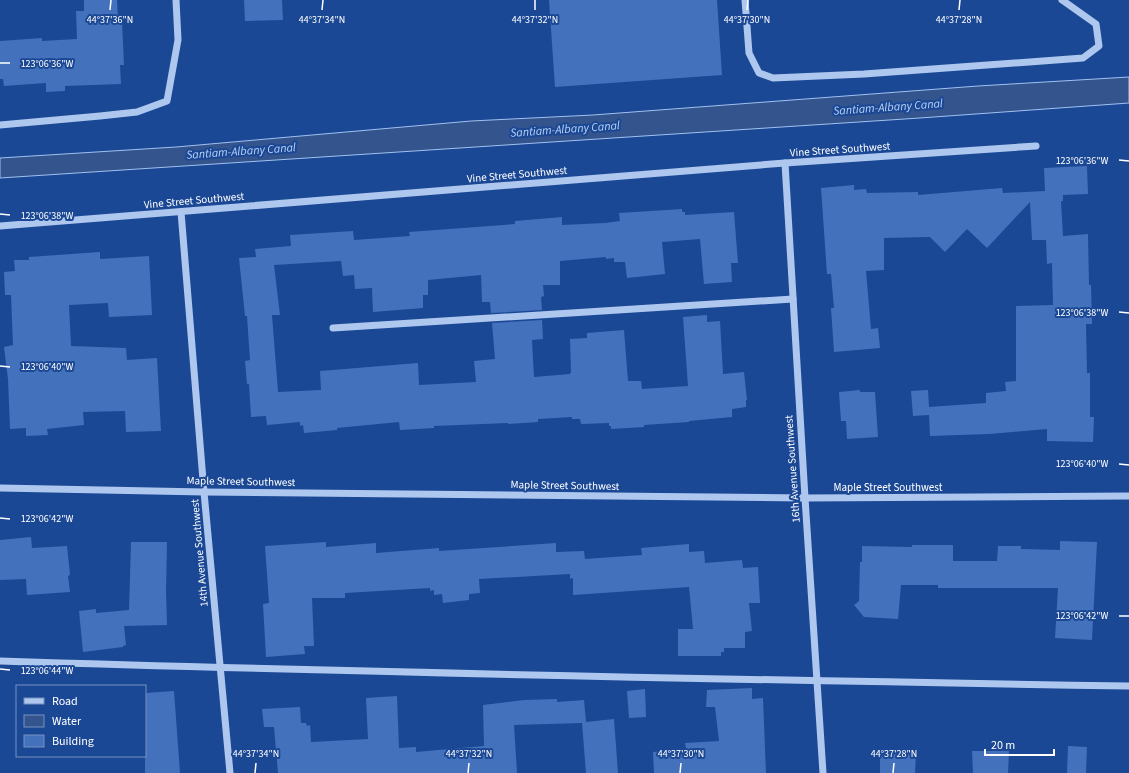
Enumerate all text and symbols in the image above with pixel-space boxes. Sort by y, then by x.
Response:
text: 44°37'36"N [87,13,133,27]
text: 44°37'34"N [299,13,345,27]
text: 44°37'32"N [512,13,558,27]
text: 44°37'30"N [724,13,770,27]
text: 44°37'28"N [936,13,982,27]
text: 123°06'36"W [21,57,73,71]
water label: Santiam-Albany Canal [833,95,943,120]
water label: Santiam-Albany Canal [510,117,620,142]
street label: Vine Street Southwest [789,138,891,160]
water label: Santiam-Albany Canal [186,139,296,164]
text: 123°06'36"W [1056,154,1108,168]
street label: Vine Street Southwest [466,163,568,186]
street label: Vine Street Southwest [143,189,245,212]
text: 123°06'38"W [21,209,73,223]
text: 123°06'38"W [1056,306,1108,320]
text: 123°06'40"W [21,360,73,374]
street label: 16th Avenue Southwest [781,414,804,523]
text: 123°06'40"W [1056,457,1108,471]
street label: Maple Street Southwest [186,473,296,490]
street label: Maple Street Southwest [510,477,620,494]
street label: Maple Street Southwest [834,480,943,495]
street label: 14th Avenue Southwest [187,498,212,607]
text: 123°06'42"W [21,512,73,526]
text: 123°06'42"W [1056,609,1108,623]
text: 123°06'44"W [21,664,73,678]
legend [16,685,146,757]
text: Road [52,693,78,710]
text: Water [52,713,82,730]
scale bar [985,731,1054,757]
text: Building [52,733,94,750]
text: 20 m [991,737,1015,754]
text: 44°37'34"N [233,747,279,761]
text: 44°37'32"N [446,747,492,761]
text: 44°37'30"N [658,747,704,761]
text: 44°37'28"N [871,747,917,761]

